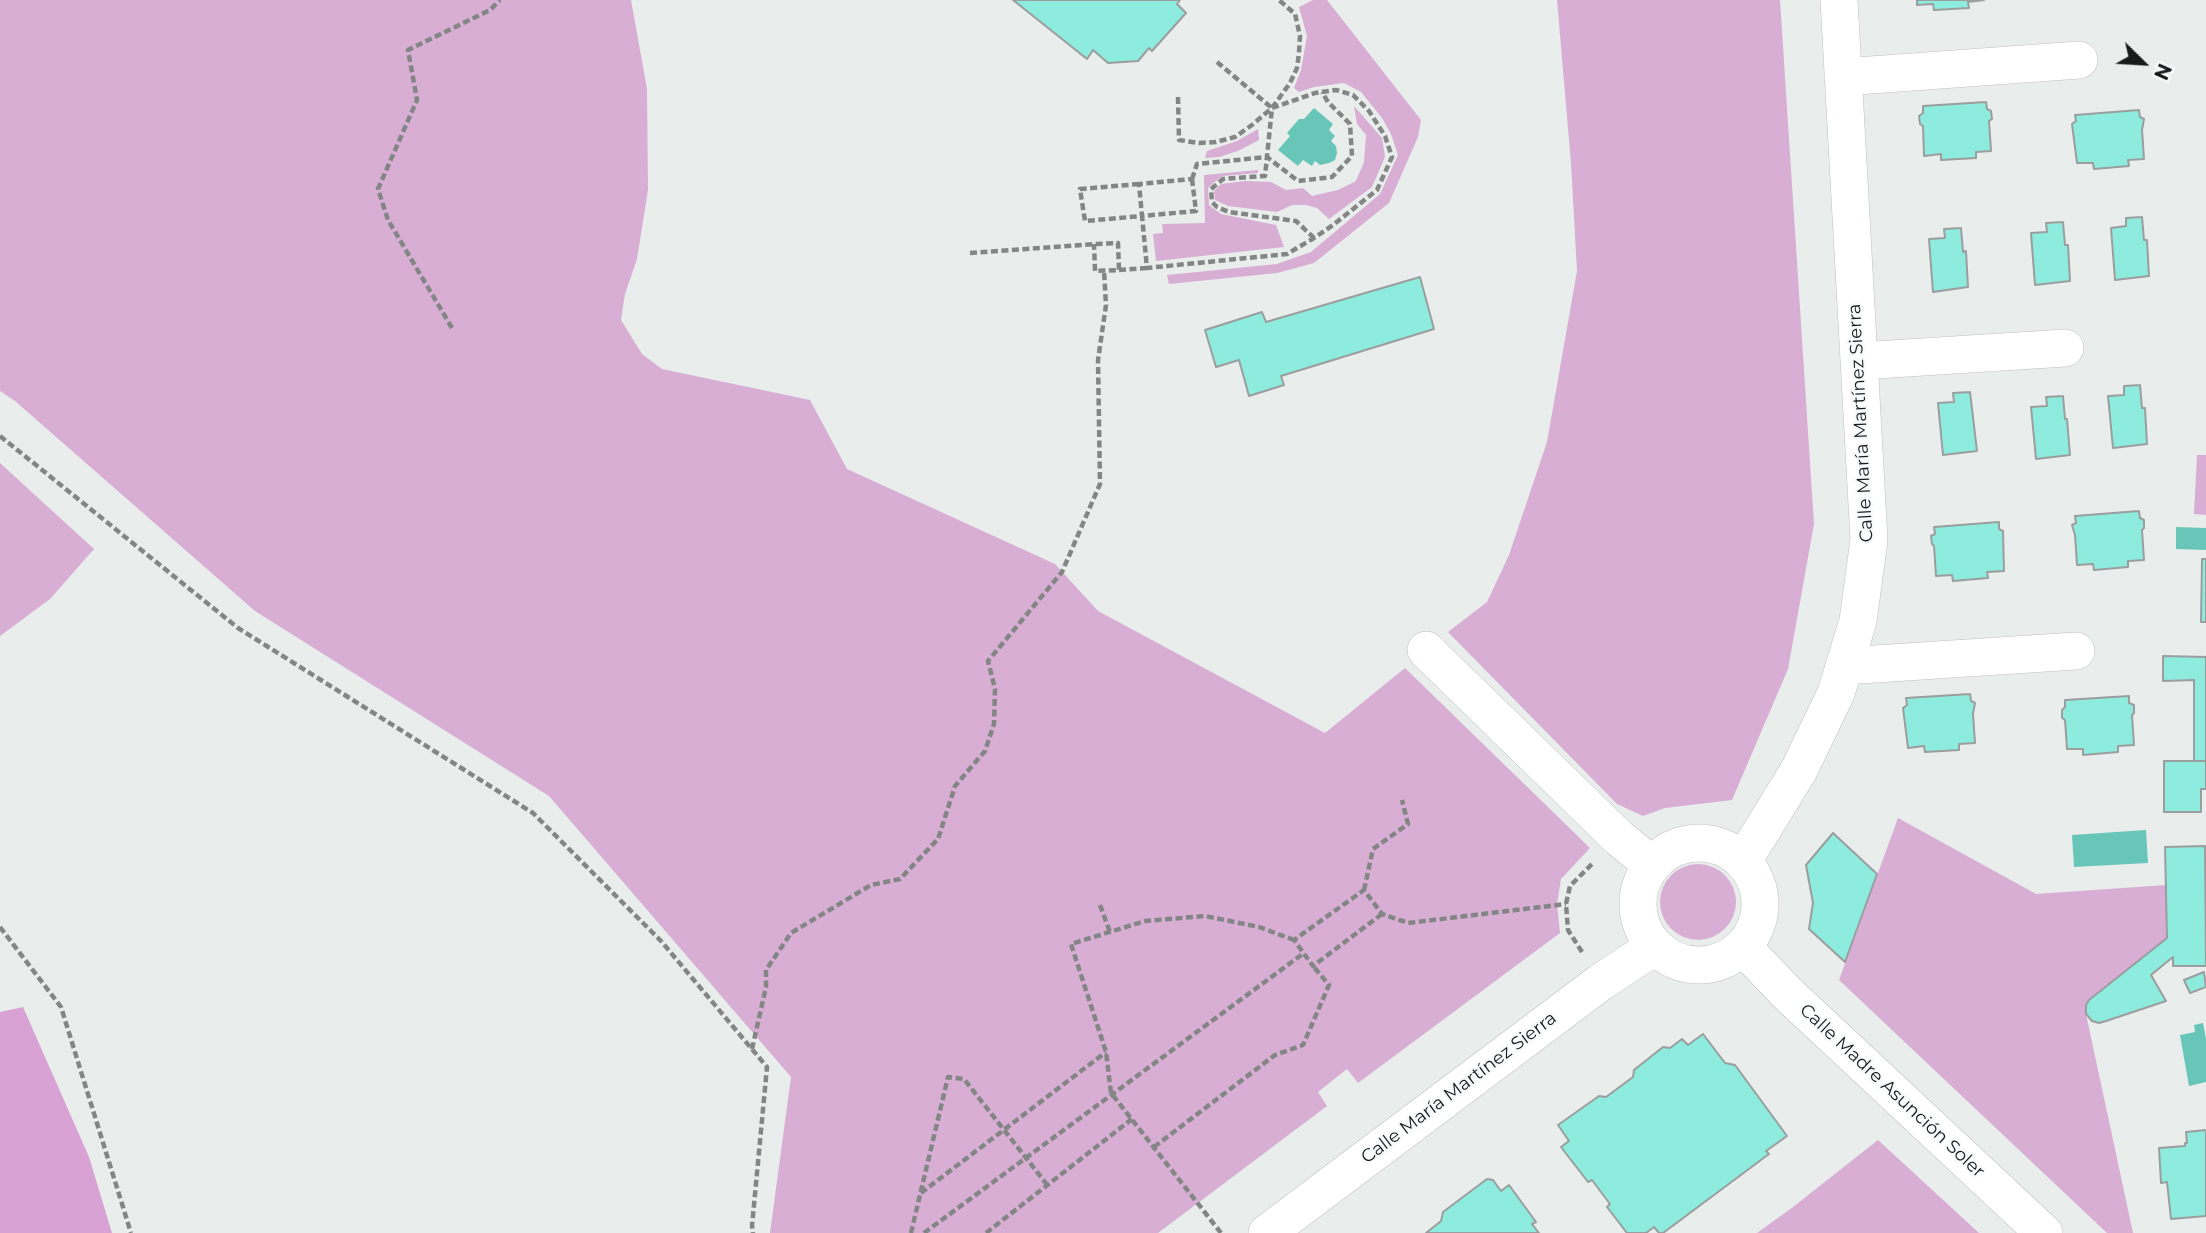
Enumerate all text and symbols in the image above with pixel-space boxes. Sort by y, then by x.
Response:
north arrow [2108,28,2178,98]
text: N [2149,60,2176,83]
street label: Calle María Martínez Sierra [1844,303,1878,543]
street label: Calle Madre Asunción Soler [1795,999,1989,1183]
street label: Calle María Martínez Sierra [1357,1007,1561,1169]

